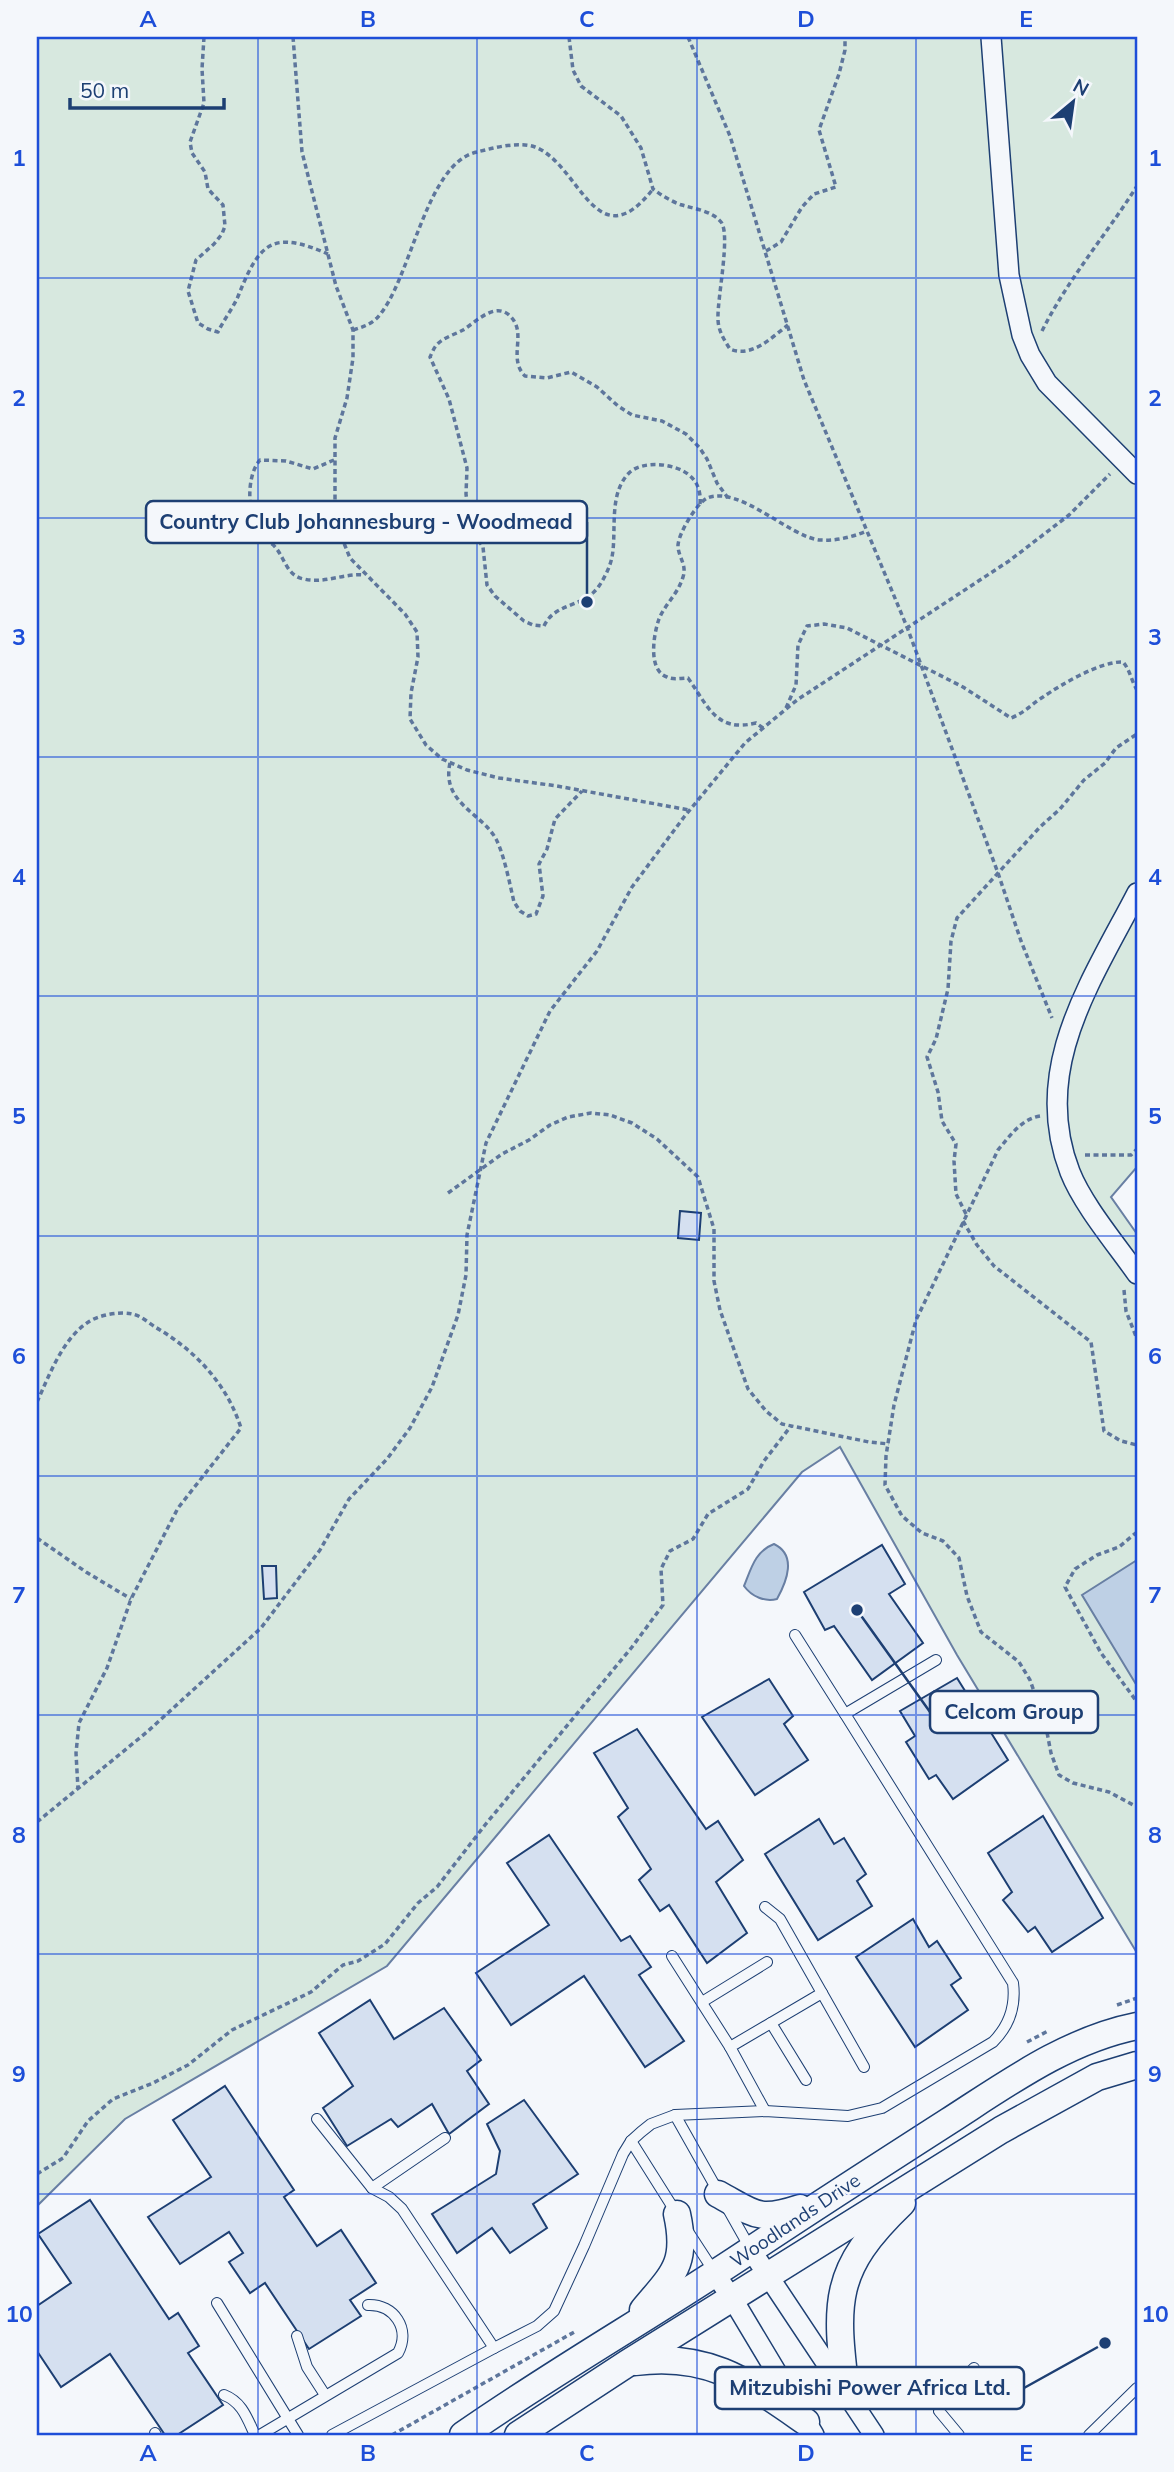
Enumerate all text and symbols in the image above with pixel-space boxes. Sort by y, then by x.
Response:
text: A [139,4,157,33]
text: B [360,4,376,33]
text: C [579,4,595,33]
text: D [797,4,815,33]
text: E [1019,4,1033,33]
scale bar [70,66,224,110]
north arrow [1038,66,1108,136]
text: N [1069,73,1093,101]
text: 50 m [80,77,129,103]
text: 1 [12,143,26,172]
text: 1 [1148,143,1162,172]
text: 2 [12,383,26,412]
text: 2 [1148,383,1162,412]
callout: Country Club Johannesburg - Woodmead [146,501,587,543]
text: Country Club Johannesburg - Woodmead [159,508,573,534]
text: 3 [12,622,26,651]
text: 3 [1148,622,1162,651]
text: 4 [12,862,26,891]
text: 4 [1148,862,1162,891]
text: 5 [12,1101,26,1130]
text: 5 [1148,1101,1162,1130]
text: 6 [12,1341,26,1370]
text: 6 [1148,1341,1162,1370]
text: 7 [12,1580,26,1609]
text: 7 [1148,1580,1162,1609]
callout: Celcom Group [930,1691,1098,1733]
text: Celcom Group [944,1698,1084,1724]
text: 8 [12,1820,26,1849]
text: 8 [1148,1820,1162,1849]
text: 9 [12,2059,26,2088]
text: 9 [1148,2059,1162,2088]
street label: Woodlands Drive [725,2168,865,2272]
text: 10 [5,2299,33,2328]
text: 10 [1141,2299,1169,2328]
callout: Mitzubishi Power Africa Ltd. [715,2367,1024,2409]
text: Mitzubishi Power Africa Ltd. [729,2374,1011,2400]
text: A [139,2438,157,2467]
text: B [360,2438,376,2467]
text: C [579,2438,595,2467]
text: D [797,2438,815,2467]
text: E [1019,2438,1033,2467]

